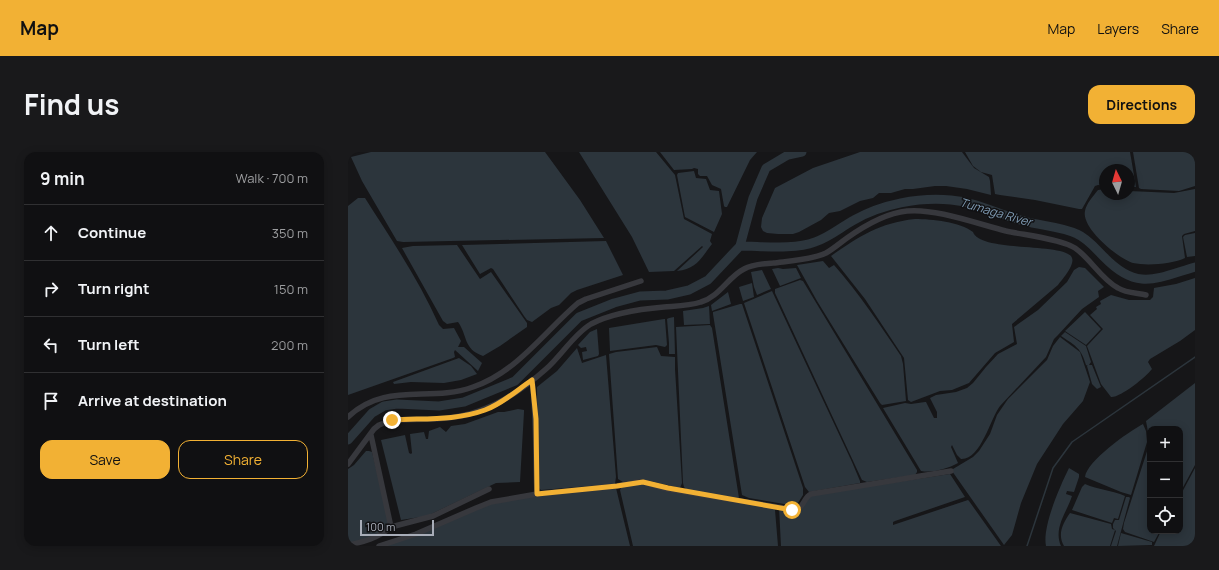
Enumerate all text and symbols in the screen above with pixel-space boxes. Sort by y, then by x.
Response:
text: Map [20,15,59,41]
text: Map [1047,19,1075,38]
text: Layers [1097,19,1139,38]
text: Share [1161,19,1199,38]
text: Find us [24,85,119,123]
button: Directions [1088,85,1195,124]
north arrow [1099,164,1135,200]
text: 9 min [40,167,85,190]
text: Walk · 700 m [236,169,308,187]
water label: Tumaga River [958,194,1036,231]
icon: ahead [40,222,62,244]
text: Continue [78,222,146,243]
text: 350 m [272,224,308,242]
icon: right [40,278,62,300]
text: Turn right [78,278,149,299]
text: 150 m [274,280,308,298]
icon: left [40,334,62,356]
text: Turn left [78,334,140,355]
text: 200 m [271,336,308,354]
icon: arrive [40,390,62,412]
text: Arrive at destination [78,390,227,411]
route end [383,411,401,429]
map controls [1147,426,1183,534]
button: + [1147,426,1183,462]
button: Save [40,440,170,479]
button: Share [178,440,308,479]
button: − [1147,462,1183,498]
button: locate [1147,498,1183,534]
route start [783,501,801,519]
scale bar [360,518,434,537]
text: 100 m [366,519,395,534]

